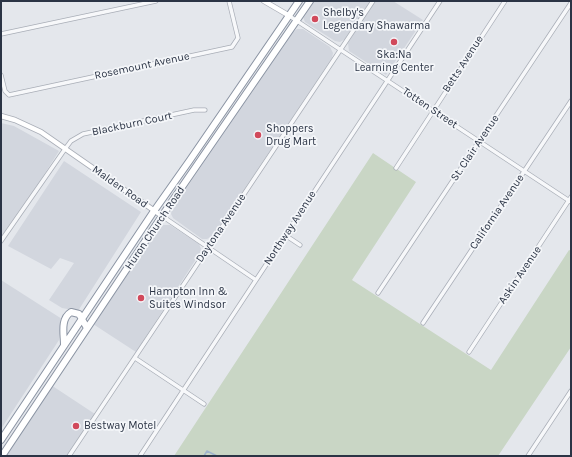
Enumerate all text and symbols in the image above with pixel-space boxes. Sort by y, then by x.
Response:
place label: Shelby's Legendary Shawarma [323,6,430,32]
marker: Shelby's Legendary Shawarma [310,14,320,24]
street label: Betts Avenue [440,33,486,95]
marker: Ska:Na Learning Center [389,37,399,47]
place label: Ska:Na Learning Center [355,48,433,74]
street label: Rosemount Avenue [93,49,191,83]
street label: Totten Street [400,85,460,131]
street label: Blackburn Court [91,109,173,139]
street label: St. Clair Avenue [448,112,502,184]
place label: Shoppers Drug Mart [266,122,316,148]
marker: Shoppers Drug Mart [253,130,263,140]
street label: Malden Road [90,163,150,211]
street label: California Avenue [467,172,527,252]
street label: Huron Church Road [122,184,188,272]
street label: Northway Avenue [261,188,319,268]
street label: Daytona Avenue [193,191,249,265]
street label: Askin Avenue [496,244,544,306]
place label: Hampton Inn & Suites Windsor [149,285,228,311]
marker: Hampton Inn & Suites Windsor [136,293,146,303]
place label: Bestway Motel [84,419,156,433]
marker: Bestway Motel [71,421,81,431]

